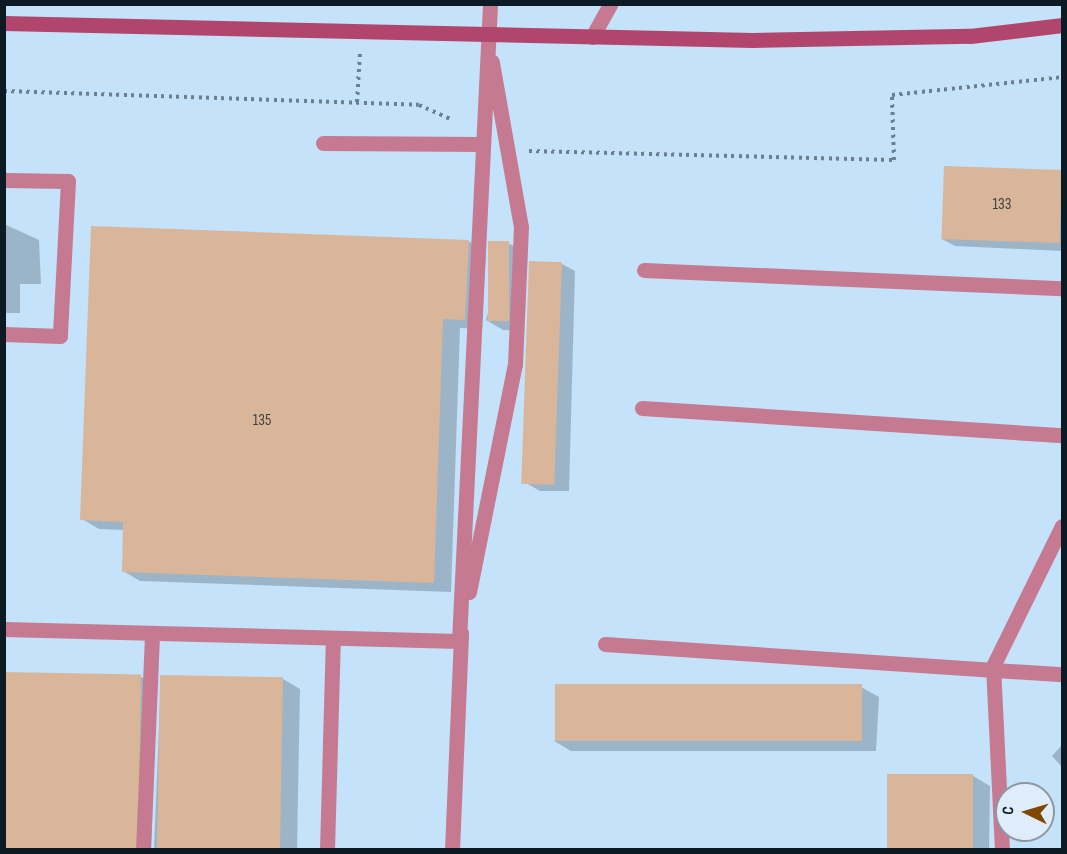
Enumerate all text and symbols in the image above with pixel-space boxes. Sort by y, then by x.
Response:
house number: 133 [992,195,1012,215]
house number: 135 [253,411,271,431]
north arrow [995,782,1055,842]
text: С [999,806,1018,815]

